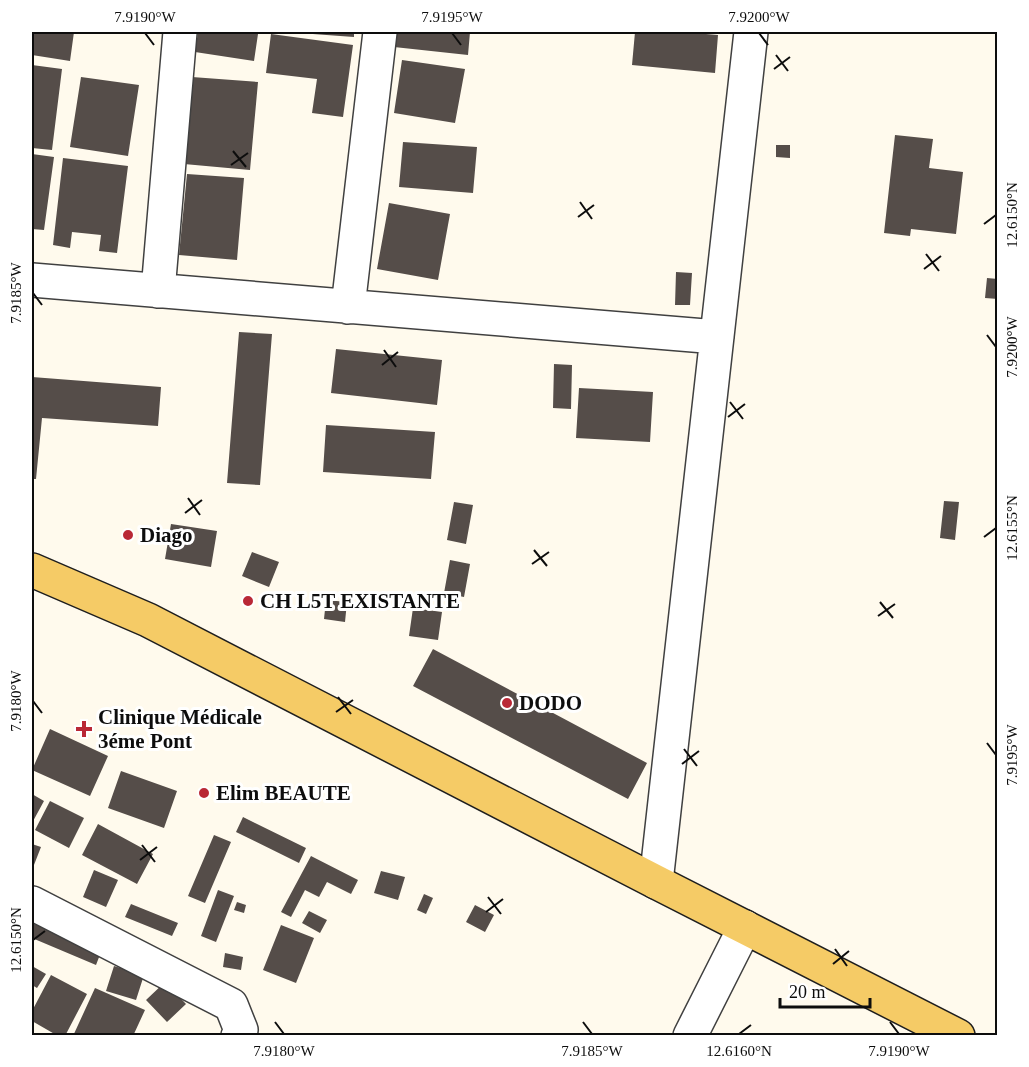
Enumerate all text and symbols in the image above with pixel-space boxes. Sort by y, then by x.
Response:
text: 7.9190°W [114,9,177,25]
text: 7.9195°W [421,9,484,25]
text: 7.9200°W [728,9,791,25]
text: 12.6150°N [1004,182,1020,248]
text: 7.9185°W [8,261,24,324]
text: 7.9200°W [1004,315,1020,378]
text: 12.6155°N [1004,495,1020,561]
place label: Diago [140,523,193,547]
marker: Diago [121,528,135,542]
place label: CH L5T EXISTANTE [260,589,460,613]
marker: CH L5T EXISTANTE [241,594,255,608]
text: 7.9180°W [8,669,24,732]
place label: DODO [519,691,582,715]
marker: DODO [500,696,514,710]
place label: Clinique Médicale 3éme Pont [98,705,262,753]
marker: Clinique Médicale 3éme Pont [75,720,93,738]
text: 7.9195°W [1004,723,1020,786]
place label: Elim BEAUTE [216,781,351,805]
marker: Elim BEAUTE [197,786,211,800]
text: 12.6150°N [8,907,24,973]
scale bar [780,971,870,1009]
text: 20 m [789,982,826,1002]
text: 7.9180°W [253,1043,316,1059]
text: 7.9185°W [561,1043,624,1059]
text: 12.6160°N [706,1043,772,1059]
text: 7.9190°W [868,1043,931,1059]

